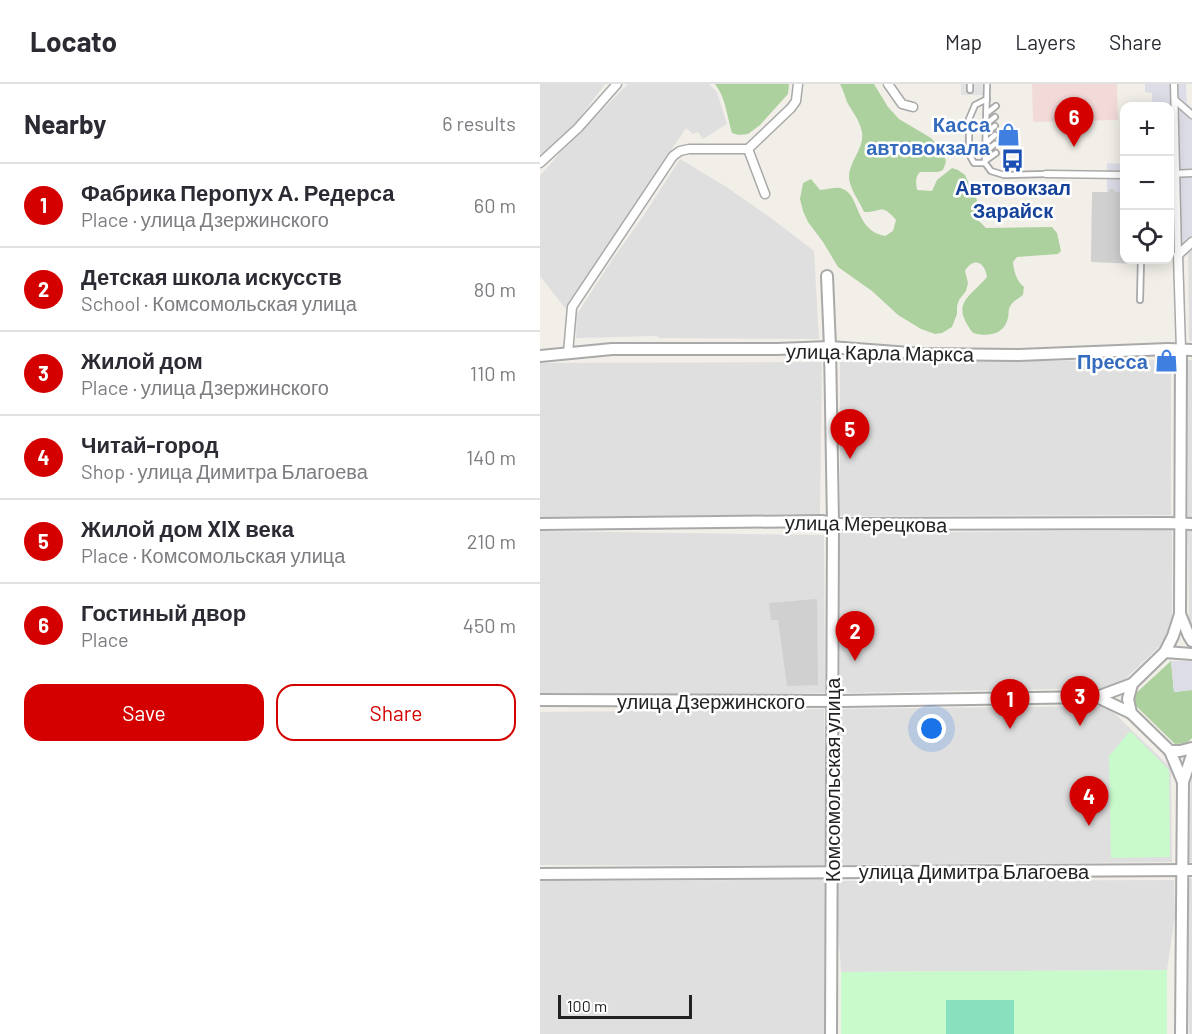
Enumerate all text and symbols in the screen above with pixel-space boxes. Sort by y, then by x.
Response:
text: Locato [30,24,117,58]
text: Map [945,29,982,54]
text: Layers [1015,29,1076,54]
text: Share [1109,29,1162,54]
pin: 6 [1054,98,1094,147]
map controls [1120,102,1174,264]
button: + [1120,102,1174,156]
text: Nearby [24,108,106,139]
text: 6 results [442,111,516,135]
place label: Касса автовокзала [866,112,991,159]
shop icon: Касса автовокзала [995,122,1021,148]
bus stop icon: Автовокзал Зарайск [1000,147,1026,173]
button: − [1120,156,1174,210]
place label: Автовокзал Зарайск [955,175,1071,222]
text: Фабрика Перопух А. Редерса [81,179,395,205]
text: 1 [40,193,47,217]
text: 60 m [474,193,516,217]
text: Place · улица Дзержинского [81,207,329,231]
button: locate [1120,210,1174,264]
text: Детская школа искусств [81,263,342,289]
text: 2 [38,277,49,301]
text: 80 m [474,277,516,301]
text: School · Комсомольская улица [81,291,357,315]
street label: улица Карла Маркса [786,338,975,366]
text: Жилой дом [81,347,203,373]
shop icon: Пресса [1153,348,1179,374]
place label: Пресса [1077,349,1149,373]
text: 3 [38,361,49,385]
text: 110 m [470,361,516,385]
text: Place · улица Дзержинского [81,375,329,399]
pin: 5 [830,410,870,459]
text: Читай-город [81,431,218,457]
text: 4 [37,445,50,469]
text: 140 m [466,445,516,469]
text: Shop · улица Димитра Благоева [81,459,368,483]
street label: улица Мерецкова [785,510,948,536]
text: Жилой дом XIX века [81,515,294,541]
text: 5 [38,529,49,553]
text: 210 m [467,529,516,553]
text: Place · Комсомольская улица [81,543,345,567]
text: Гостиный двор [81,599,246,625]
pin: 2 [836,612,874,661]
text: 6 [38,613,49,637]
text: 450 m [463,613,516,637]
text: Place [81,627,129,651]
pin: 3 [1060,676,1100,726]
street label: Комсомольская улица [820,677,844,882]
pin: 1 [990,680,1030,729]
button: Save [24,684,264,741]
button: Share [276,684,516,741]
street label: улица Дзержинского [617,689,805,713]
your location [917,714,946,743]
pin: 4 [1070,776,1108,826]
street label: улица Димитра Благоева [859,859,1090,883]
scale bar [558,992,692,1020]
text: 100 m [567,996,607,1015]

